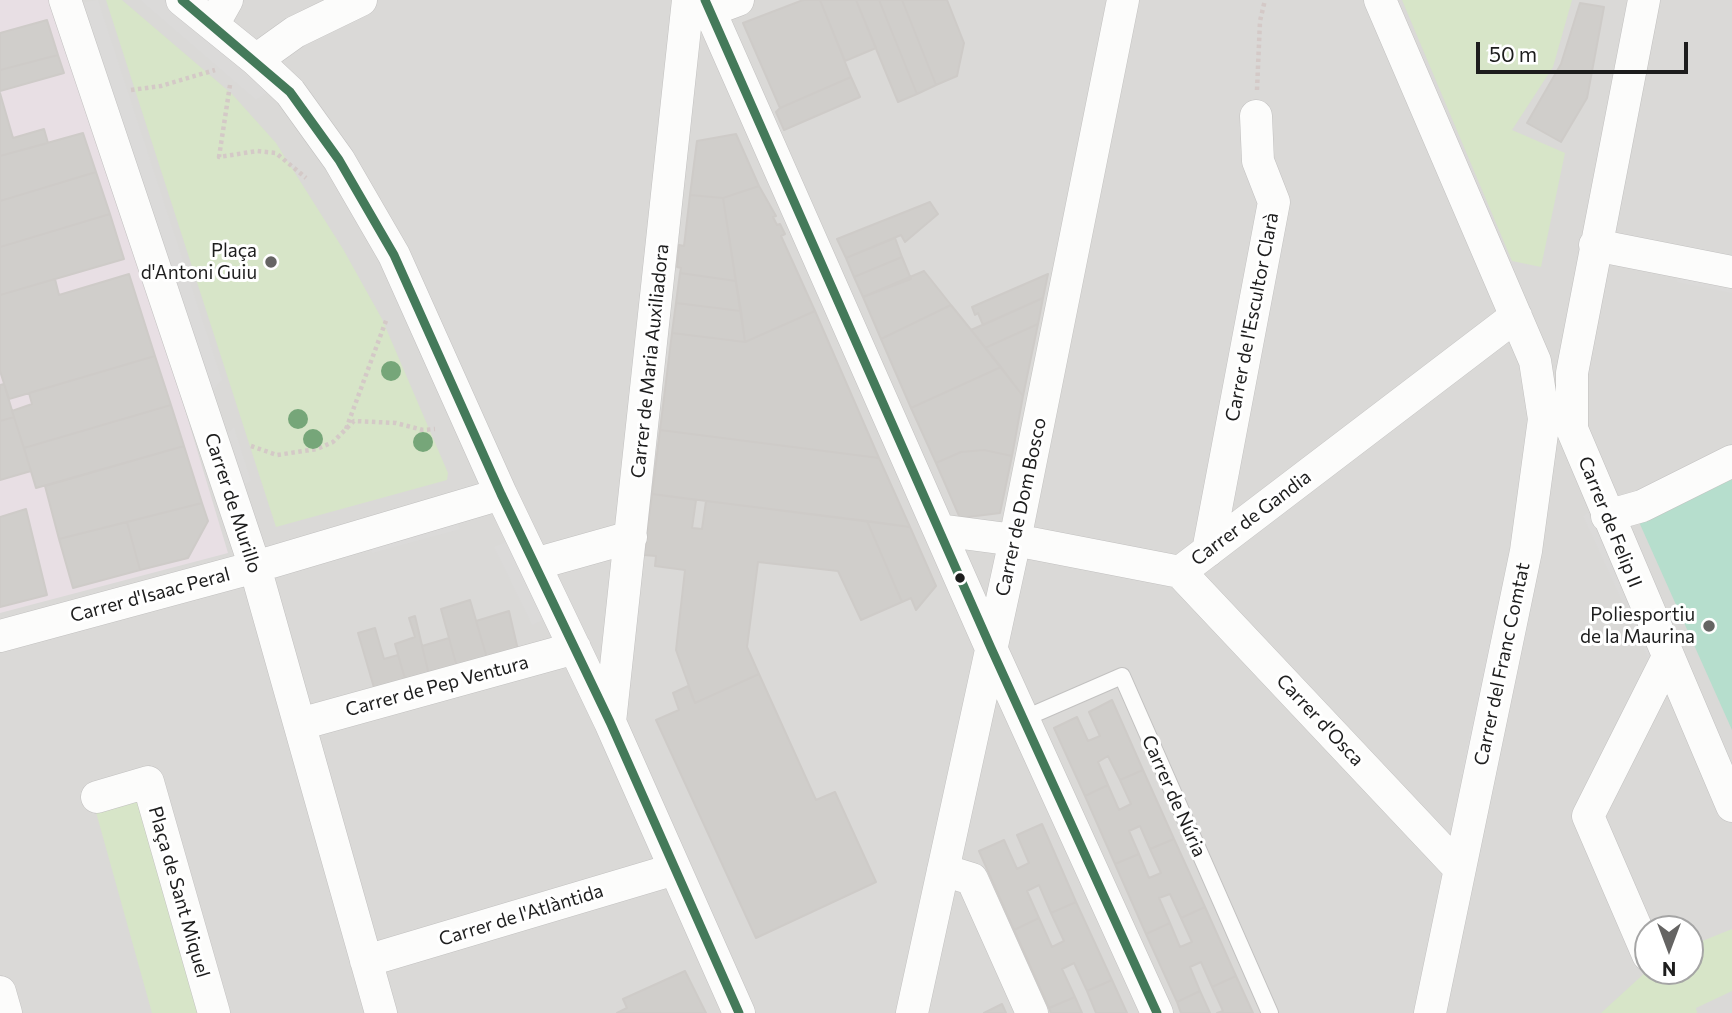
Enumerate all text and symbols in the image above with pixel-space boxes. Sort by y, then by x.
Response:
scale bar [1480,28,1692,72]
text: 50 m [1489,41,1537,66]
street label: Carrer de l'Escultor Clarà [1221,211,1283,423]
place label: Plaça d'Antoni Guiu [141,240,257,284]
street label: Carrer de Maria Auxiliadora [626,243,674,479]
marker: Plaça d'Antoni Guiu [263,254,279,270]
street label: Carrer de Dom Bosco [991,416,1051,598]
street label: Carrer de Murillo [200,430,266,576]
street label: Carrer de Felip II [1573,453,1647,591]
street label: Carrer de Gandia [1187,465,1315,571]
street label: Carrer del Franc Comtat [1469,560,1535,768]
street label: Carrer d'Isaac Peral [68,563,232,627]
unlabelled marker [953,571,967,585]
place label: Poliesportiu de la Maurina [1580,604,1695,648]
marker: Poliesportiu de la Maurina [1701,618,1717,634]
street label: Carrer de Pep Ventura [343,651,531,721]
street label: Carrer d'Osca [1272,669,1368,771]
street label: Carrer de Núria [1137,732,1211,860]
street label: Plaça de Sant Miquel [144,804,214,980]
street label: Carrer de l'Atlàntida [436,879,606,951]
north arrow [1634,915,1704,985]
text: N [1662,958,1676,981]

